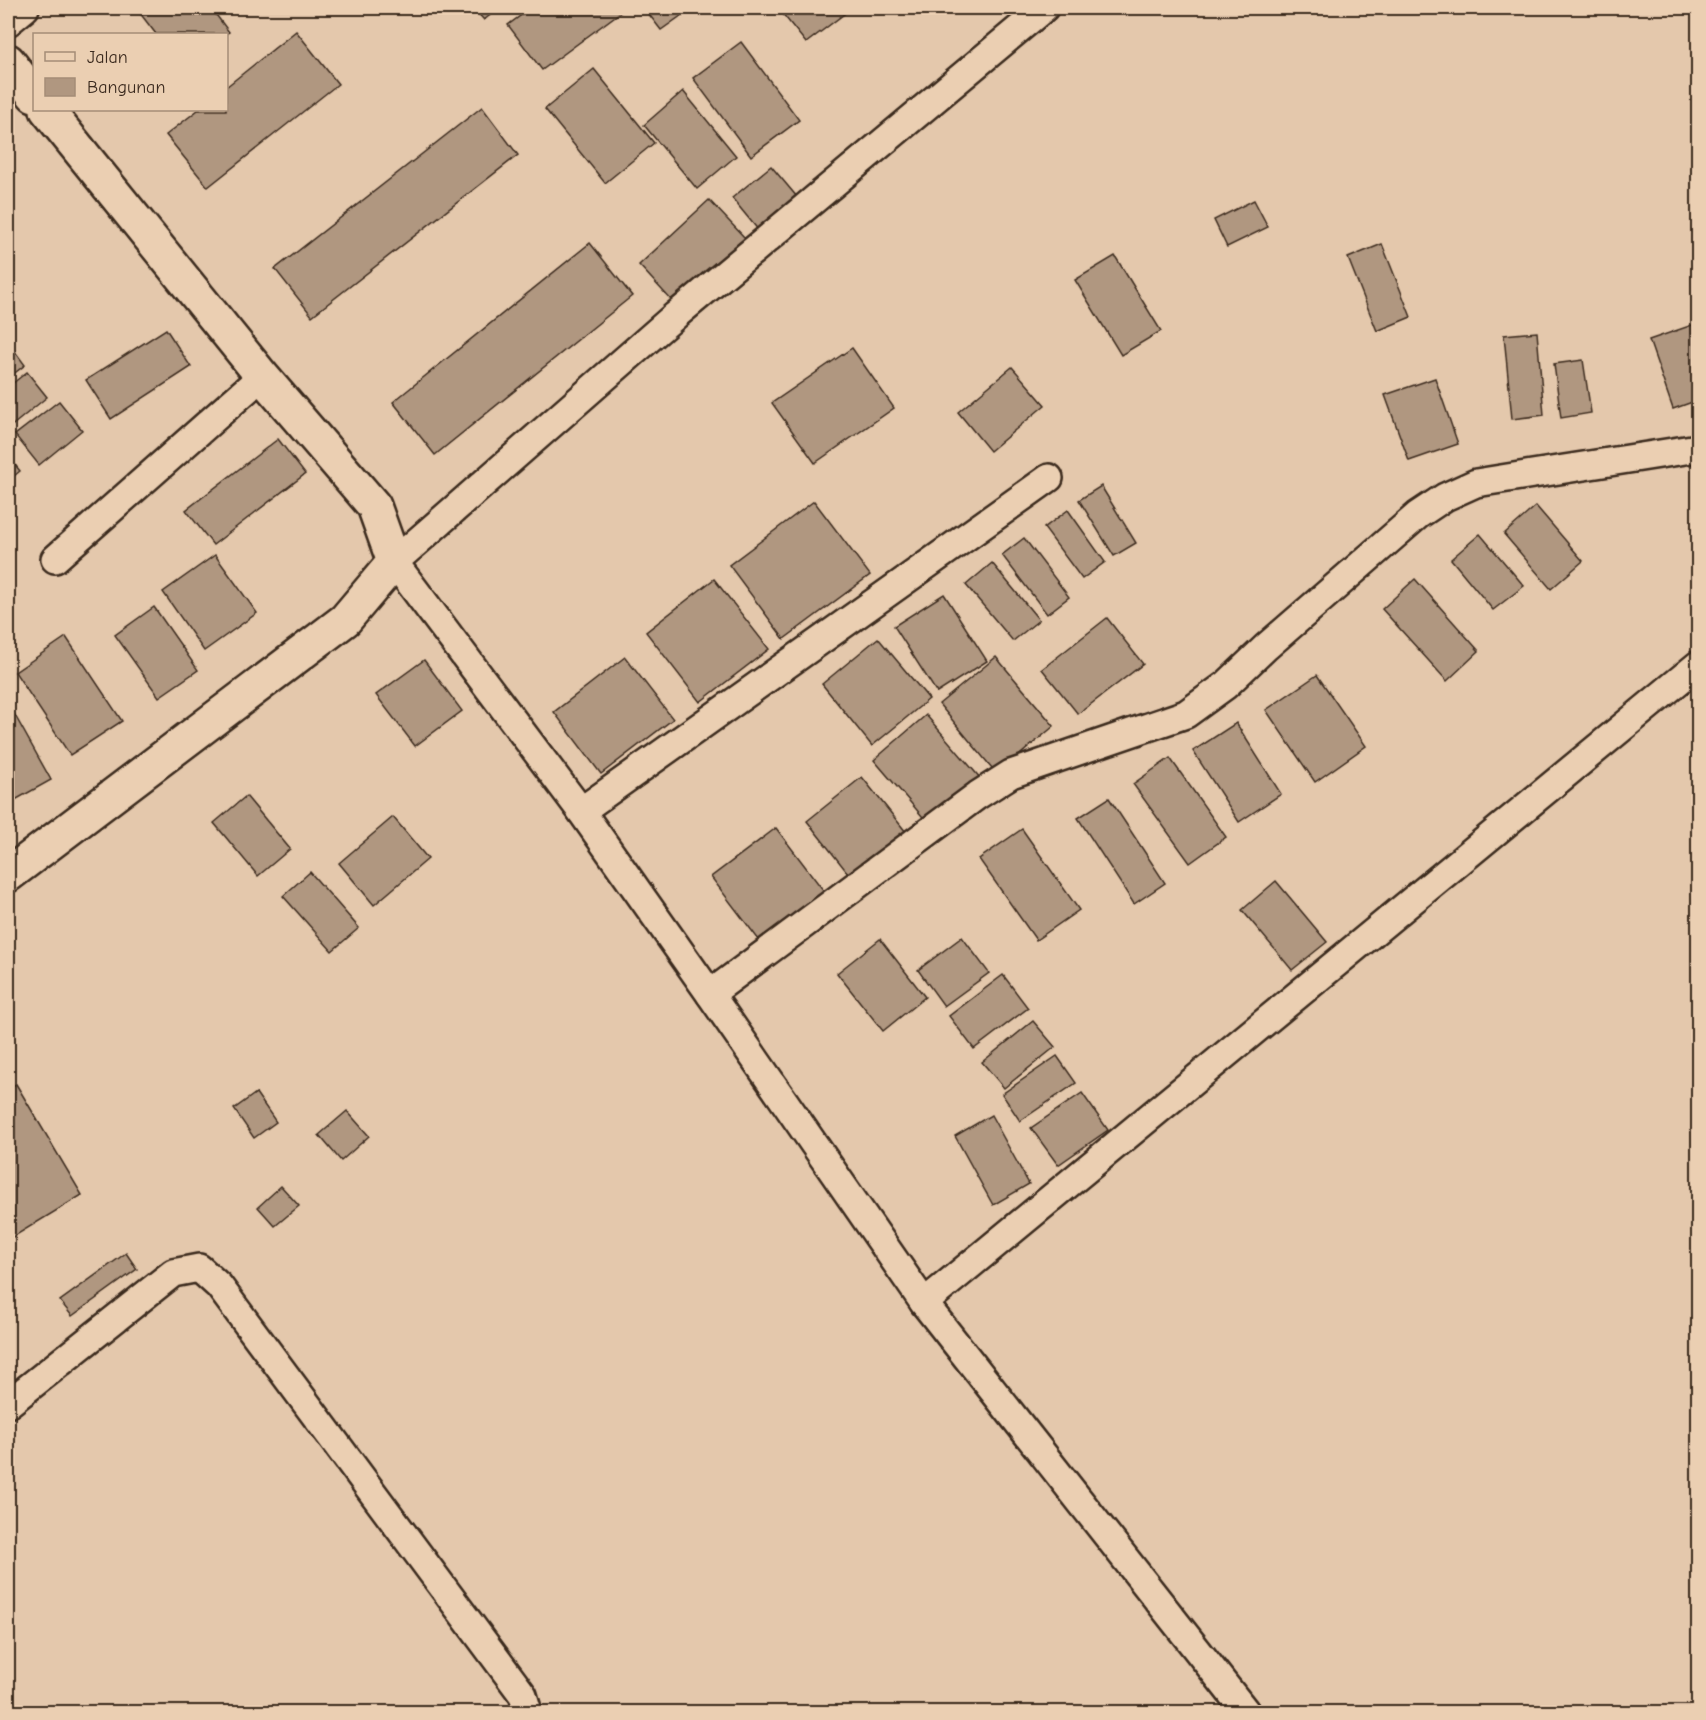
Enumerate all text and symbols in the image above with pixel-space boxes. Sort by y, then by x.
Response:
legend [33,33,228,111]
text: Jalan [87,47,128,68]
text: Bangunan [87,77,165,98]

